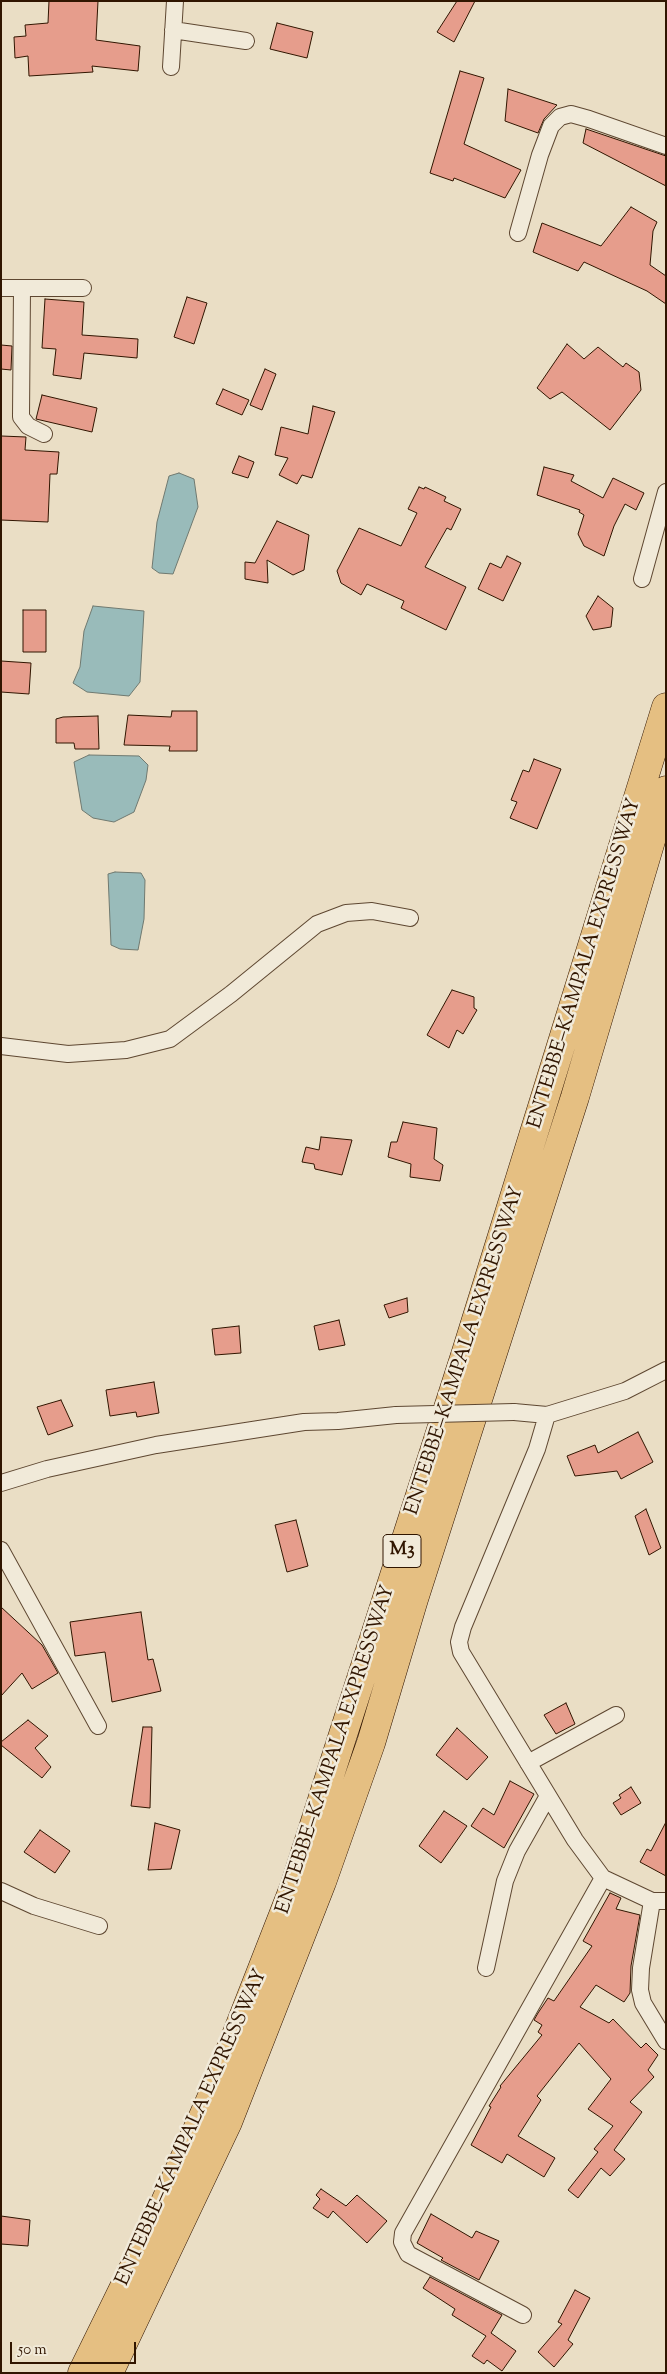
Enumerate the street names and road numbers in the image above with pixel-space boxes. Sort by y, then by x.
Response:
street label: ENTEBBE–KAMPALA EXPRESSWAY [524,796,648,1132]
street label: ENTEBBE–KAMPALA EXPRESSWAY [401,1184,531,1518]
road number: M3 [383,1534,421,1568]
street label: ENTEBBE–KAMPALA EXPRESSWAY [272,1583,402,1917]
street label: ENTEBBE–KAMPALA EXPRESSWAY [112,1966,274,2290]

